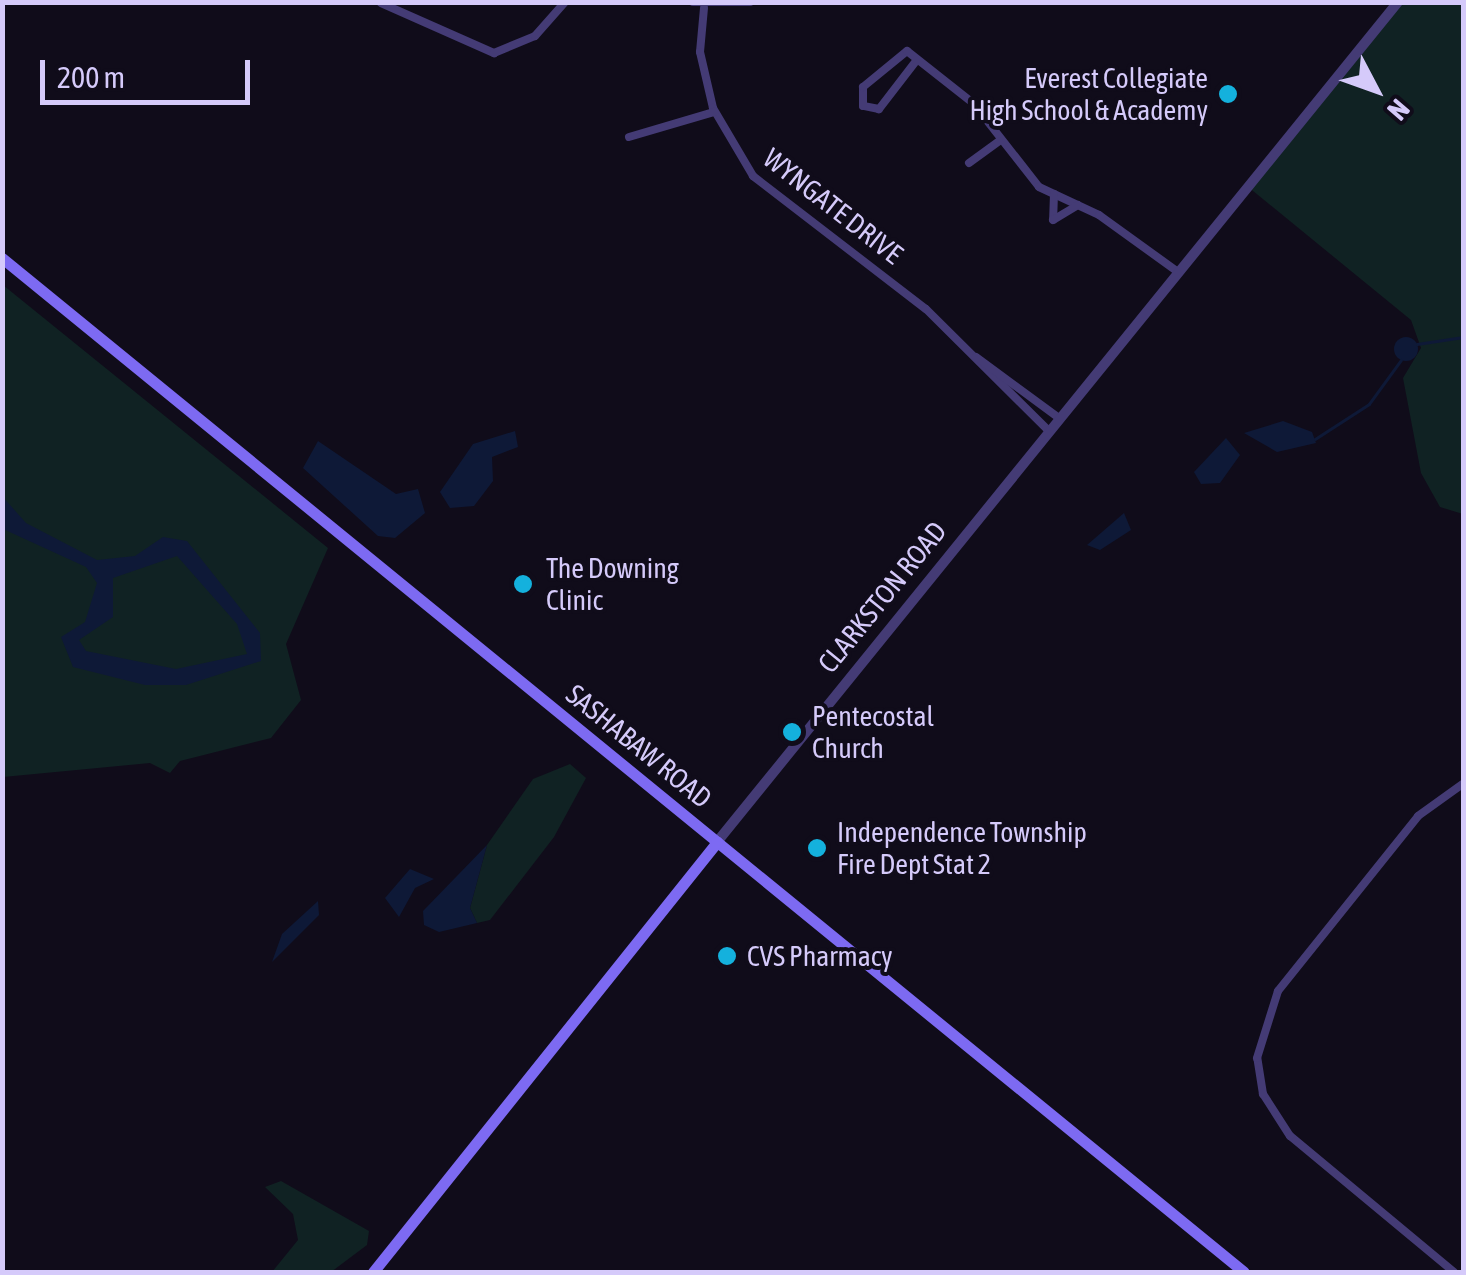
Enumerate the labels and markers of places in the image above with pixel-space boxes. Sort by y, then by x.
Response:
place label: Everest Collegiate High School & Academy [969,61,1208,127]
marker: Everest Collegiate High School & Academy [1217,83,1239,105]
place label: The Downing Clinic [546,551,679,617]
marker: The Downing Clinic [510,571,536,597]
place label: Pentecostal Church [812,699,934,765]
marker: Pentecostal Church [781,721,803,743]
place label: Independence Township Fire Dept Stat 2 [837,815,1087,881]
marker: Independence Township Fire Dept Stat 2 [806,837,828,859]
place label: CVS Pharmacy [747,939,893,973]
marker: CVS Pharmacy [716,945,738,967]

